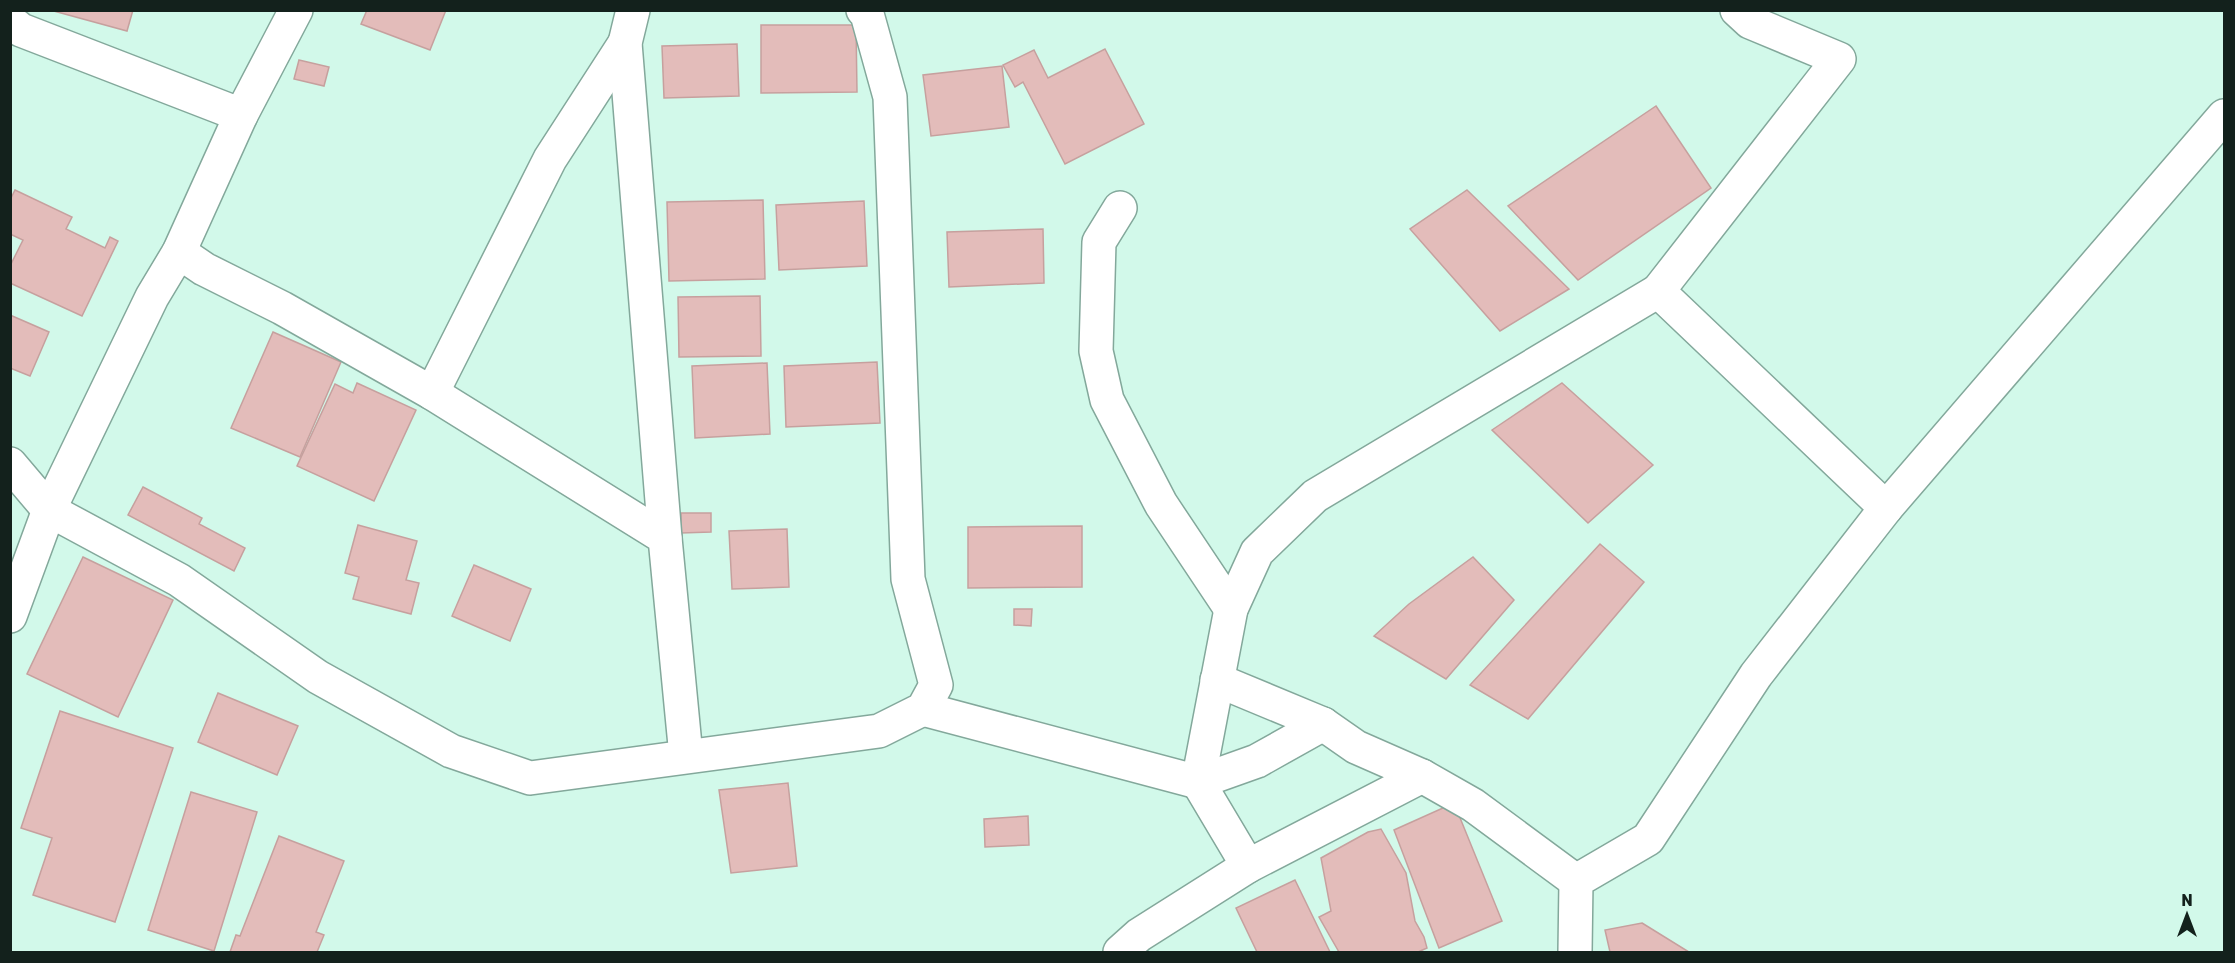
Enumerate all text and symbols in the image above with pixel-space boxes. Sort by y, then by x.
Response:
north arrow [2157,885,2217,945]
text: N [2181,891,2193,910]

